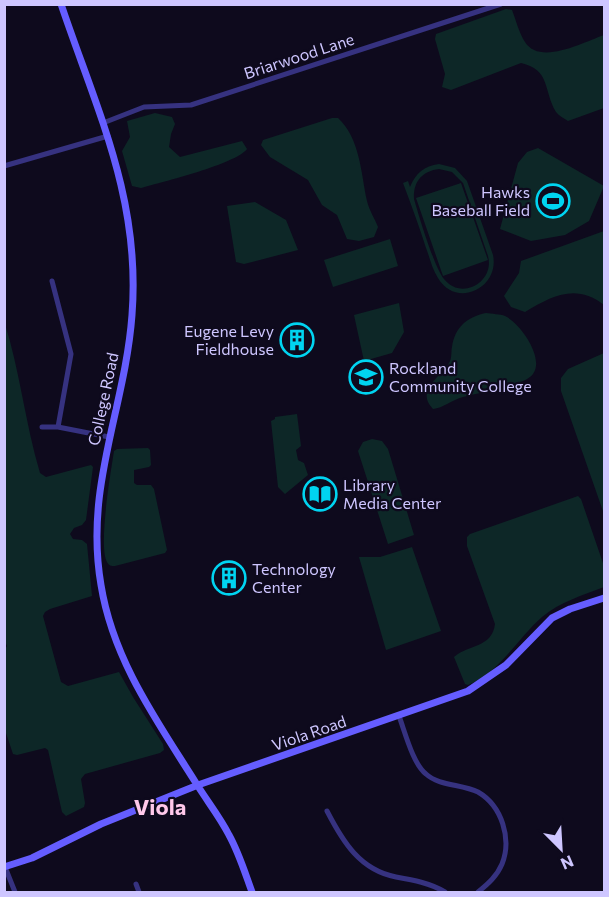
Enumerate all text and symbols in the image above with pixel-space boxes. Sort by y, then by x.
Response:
street label: Briarwood Lane [241,29,356,82]
place label: Hawks Baseball Field [432,182,530,219]
sports icon: Hawks Baseball Field [535,183,571,219]
place label: Eugene Levy Fieldhouse [184,321,274,358]
building icon: Eugene Levy Fieldhouse [279,322,315,358]
street label: College Road [83,351,122,447]
place label: Rockland Community College [389,358,532,395]
school or university icon: Rockland Community College [348,359,384,395]
place label: Library Media Center [343,475,442,512]
library icon: Library Media Center [302,476,338,512]
place label: Technology Center [252,559,336,596]
building icon: Technology Center [211,560,247,596]
street label: Viola Road [269,711,349,754]
district label: Viola [134,793,186,820]
north arrow [531,819,591,879]
text: N [558,852,577,874]

